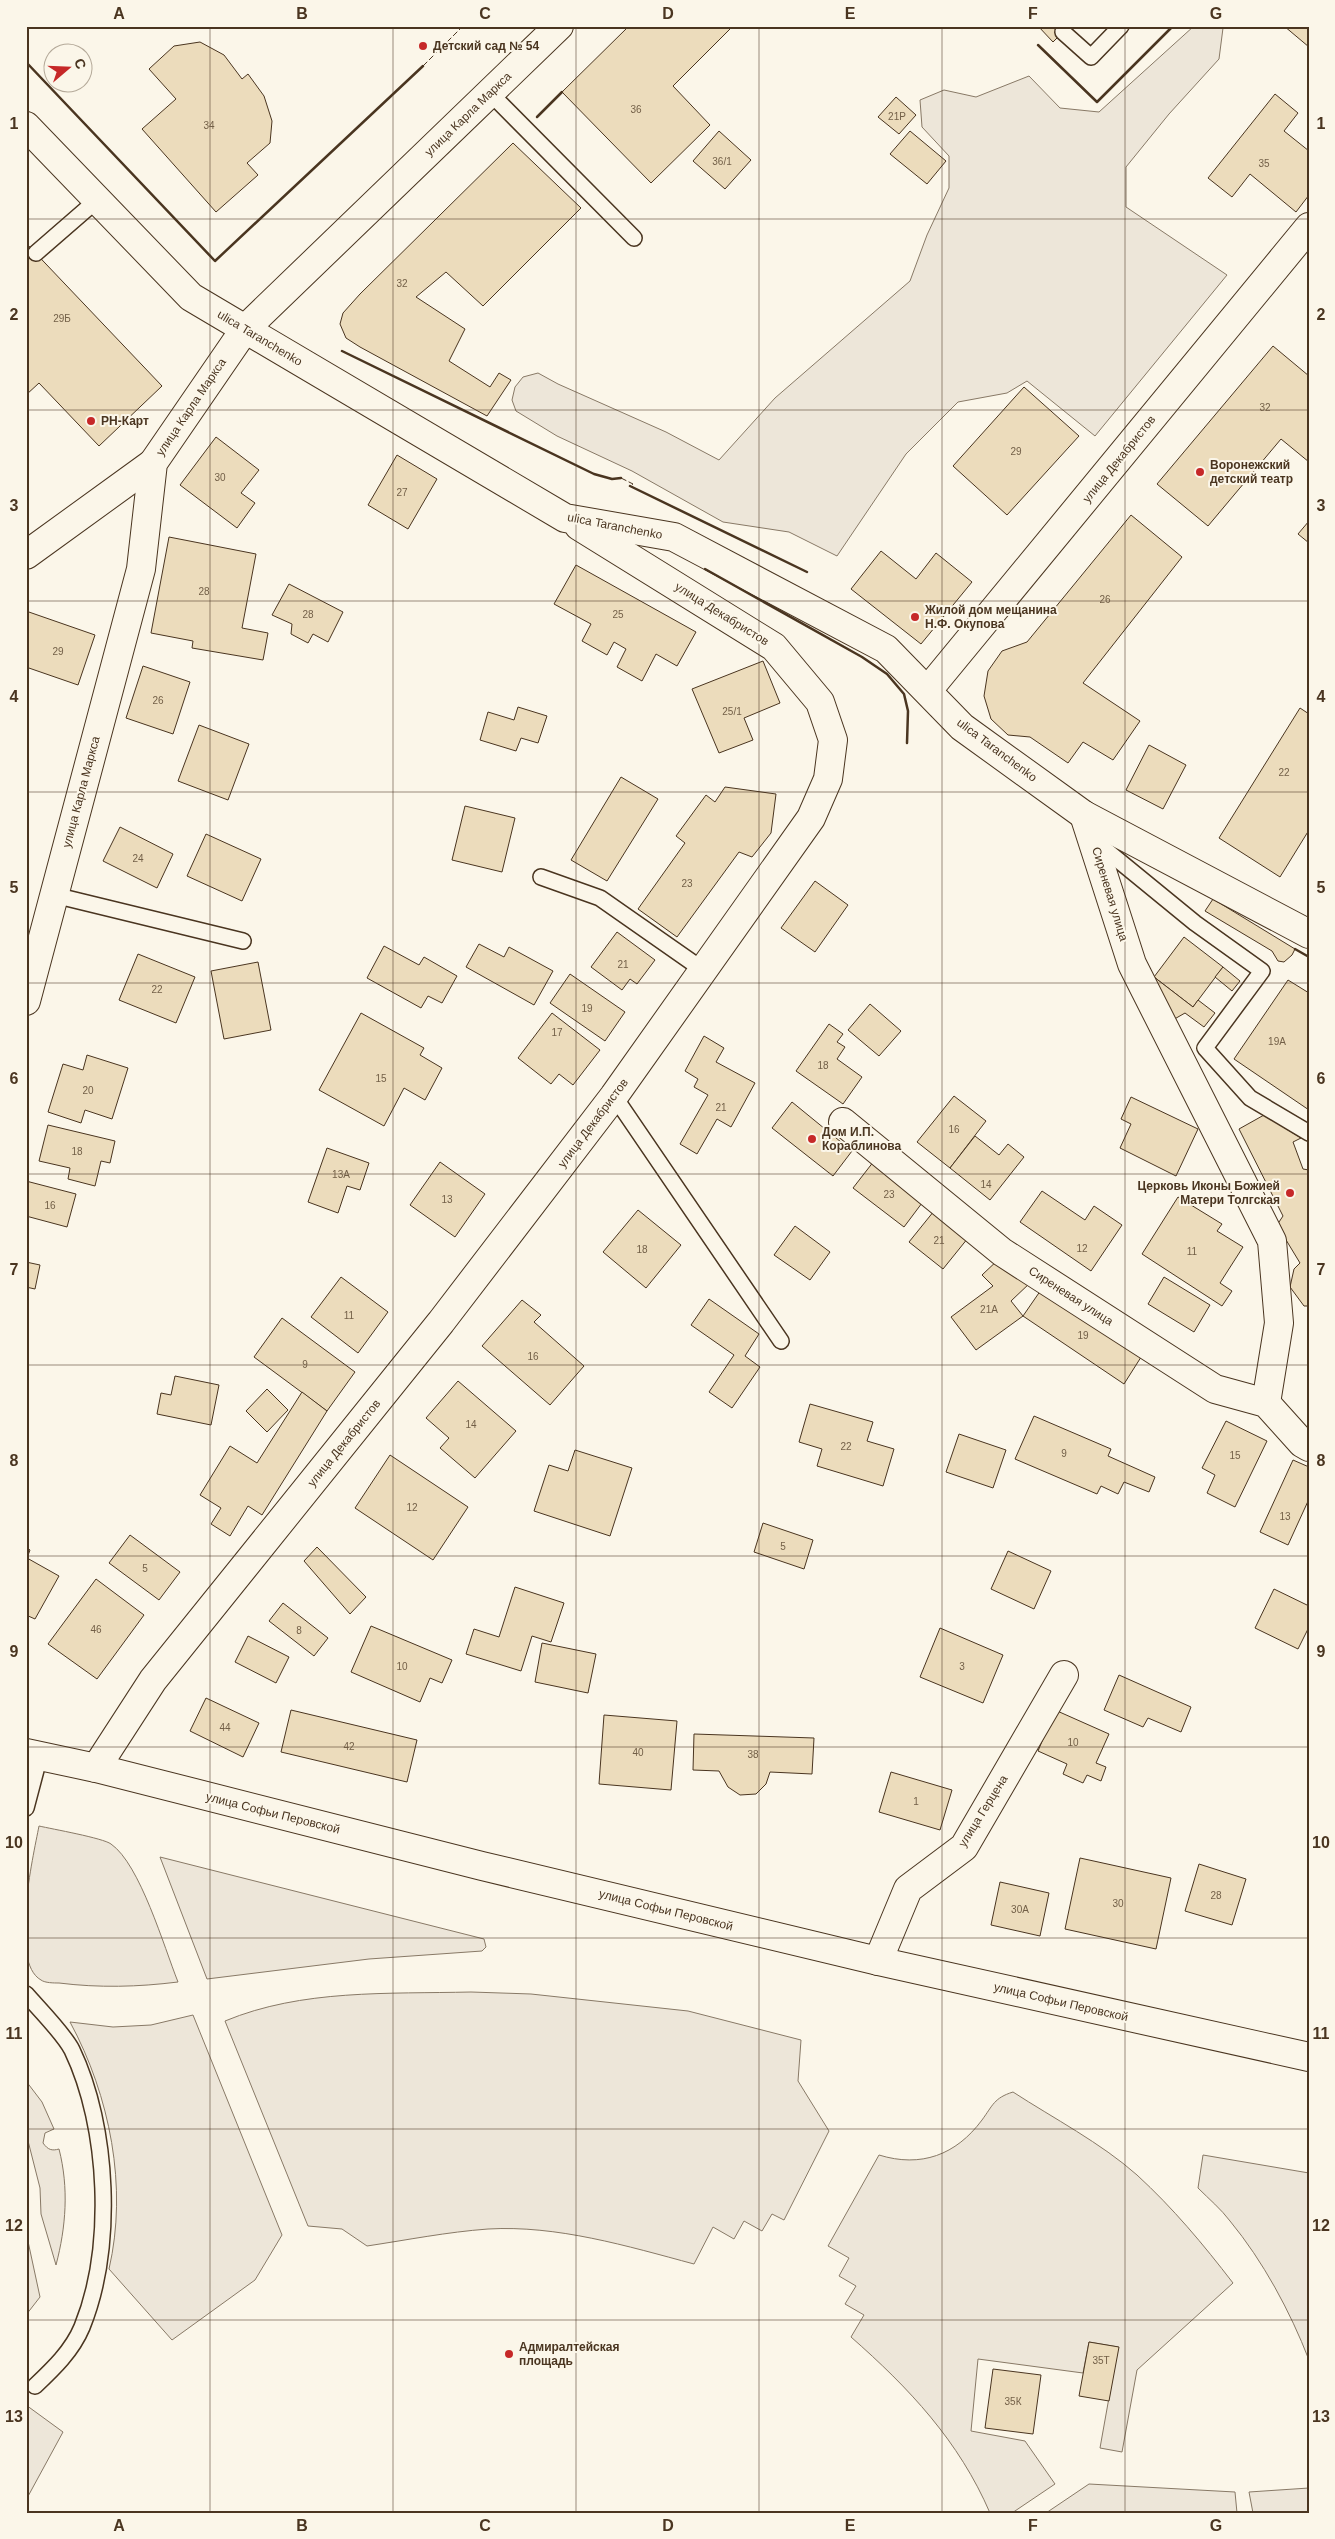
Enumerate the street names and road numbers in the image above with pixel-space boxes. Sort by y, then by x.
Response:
street label: улица Карла Маркса [422,69,514,159]
street label: ulica Taranchenko [215,307,305,369]
street label: улица Карла Маркса [153,355,229,458]
street label: улица Декабристов [1080,413,1158,505]
street label: ulica Taranchenko [566,510,664,542]
street label: улица Декабристов [673,579,771,649]
street label: ulica Taranchenko [954,715,1040,785]
street label: улица Карла Маркса [59,734,103,849]
street label: Сиреневая улица [1089,845,1131,943]
street label: улица Декабристов [555,1076,631,1170]
street label: Сиреневая улица [1026,1264,1116,1329]
street label: улица Декабристов [305,1397,383,1489]
street label: улица Герцена [955,1772,1011,1850]
street label: улица Софьи Перовской [205,1790,341,1836]
street label: улица Софьи Перовской [598,1887,734,1933]
street label: улица Софьи Перовской [992,1980,1130,2024]

